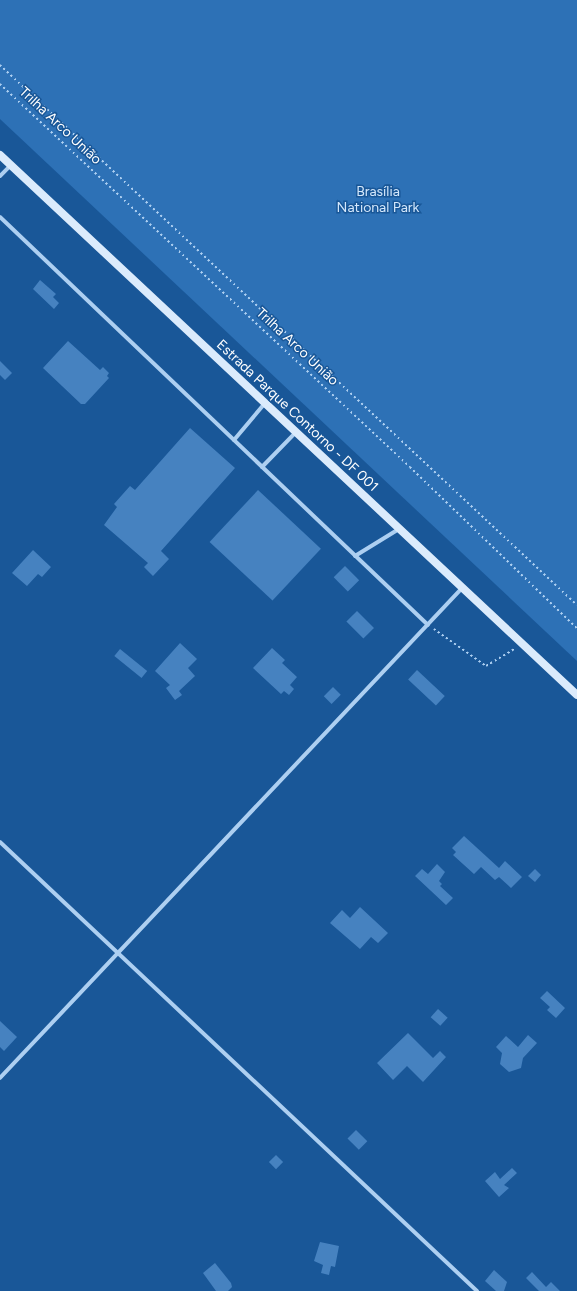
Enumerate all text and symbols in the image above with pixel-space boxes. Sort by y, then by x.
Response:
street label: Trilha Arco União [15,84,105,168]
park label: Brasília National Park [337,184,419,216]
street label: Trilha Arco União [252,305,342,389]
street label: Estrada Parque Contorno - DF 001 [213,337,381,495]

